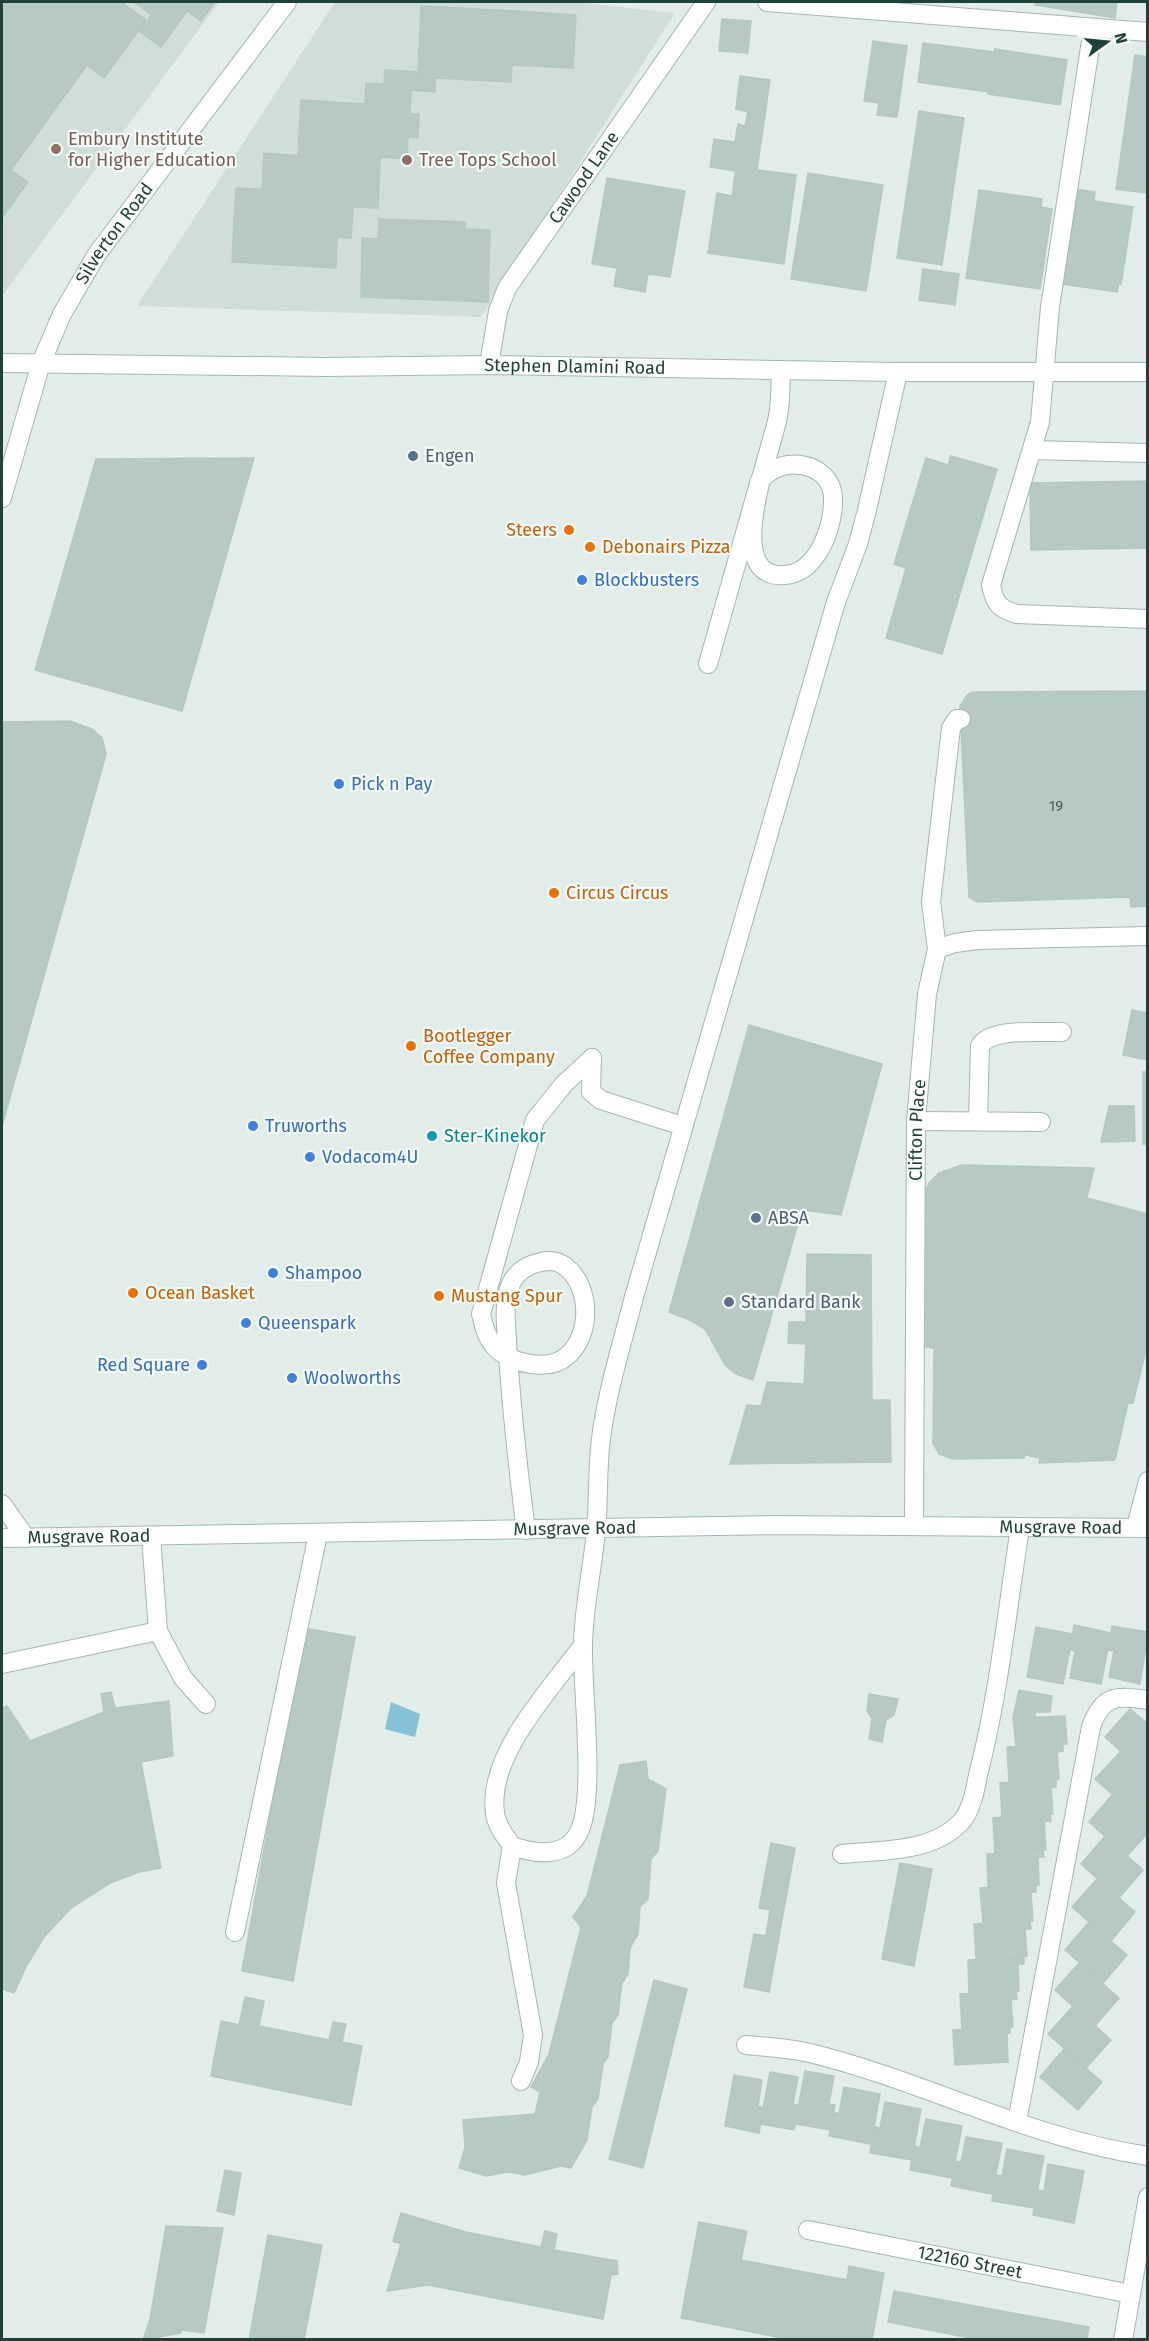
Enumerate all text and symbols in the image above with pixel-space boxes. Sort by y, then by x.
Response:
north arrow [1077,12,1137,72]
text: N [1110,31,1132,46]
street label: Cawood Lane [544,127,624,228]
place label: Embury Institute for Higher Education [68,128,236,171]
marker: Embury Institute for Higher Education [49,142,63,156]
place label: Tree Tops School [419,149,557,171]
marker: Tree Tops School [400,153,414,167]
street label: Silverton Road [71,178,158,288]
street label: Stephen Dlamini Road [484,354,666,379]
place label: Engen [425,445,474,467]
marker: Engen [406,449,420,463]
place label: Steers [506,519,557,541]
marker: Steers [562,523,576,537]
place label: Debonairs Pizza [602,536,731,558]
marker: Debonairs Pizza [583,540,597,554]
place label: Blockbusters [594,569,699,591]
marker: Blockbusters [575,573,589,587]
place label: Pick n Pay [351,773,432,795]
marker: Pick n Pay [332,777,346,791]
house number: 19 [1049,797,1063,815]
place label: Circus Circus [566,882,669,904]
marker: Circus Circus [547,886,561,900]
place label: Bootlegger Coffee Company [423,1025,555,1068]
marker: Bootlegger Coffee Company [404,1039,418,1053]
street label: Clifton Place [905,1078,931,1181]
place label: Truworths [265,1115,347,1137]
marker: Truworths [246,1119,260,1133]
place label: Ster-Kinekor [444,1125,546,1147]
marker: Ster-Kinekor [425,1129,439,1143]
place label: Vodacom4U [322,1146,418,1168]
marker: Vodacom4U [303,1150,317,1164]
place label: ABSA [768,1207,810,1229]
marker: ABSA [749,1211,763,1225]
place label: Shampoo [285,1262,362,1284]
marker: Shampoo [266,1266,280,1280]
place label: Ocean Basket [145,1282,255,1304]
place label: Mustang Spur [451,1285,563,1307]
marker: Ocean Basket [126,1286,140,1300]
marker: Mustang Spur [432,1289,446,1303]
place label: Standard Bank [741,1291,861,1313]
marker: Standard Bank [722,1295,736,1309]
place label: Queenspark [258,1312,357,1334]
marker: Queenspark [239,1316,253,1330]
place label: Red Square [97,1354,190,1376]
marker: Red Square [195,1358,209,1372]
place label: Woolworths [304,1367,401,1389]
marker: Woolworths [285,1371,299,1385]
street label: Musgrave Road [513,1516,637,1540]
street label: Musgrave Road [999,1516,1122,1539]
street label: Musgrave Road [27,1524,151,1549]
street label: 122160 Street [916,2241,1025,2283]

